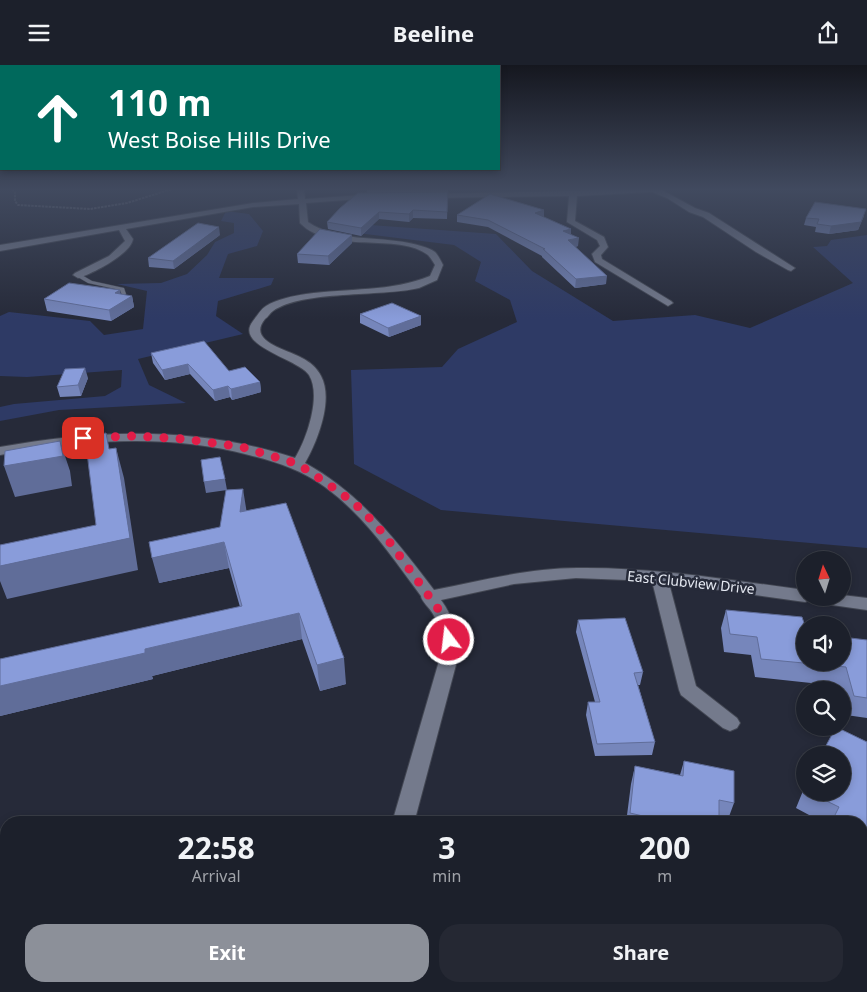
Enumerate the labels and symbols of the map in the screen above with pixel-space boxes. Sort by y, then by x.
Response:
pin [62,417,104,459]
north arrow [796,551,851,606]
street label: East Clubview Drive [626,566,756,598]
position arrow [422,613,474,665]

